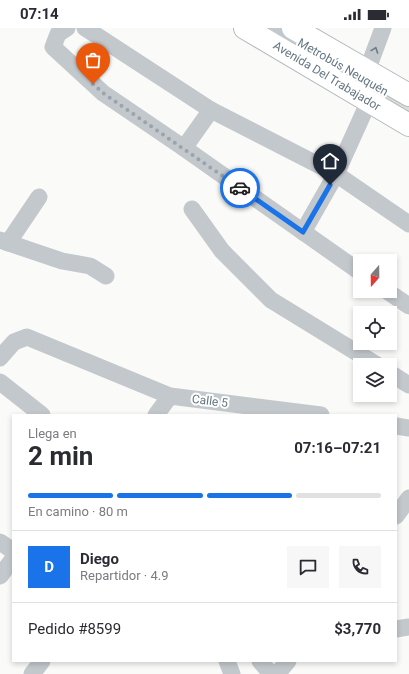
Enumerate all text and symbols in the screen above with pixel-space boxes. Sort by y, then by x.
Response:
text: 07:14 [20,5,59,23]
street label: Metrobús Neuquén [295,35,391,99]
street label: Avenida Del Trabajador [271,38,383,114]
pin [76,43,110,84]
one-way arrow [370,46,378,53]
icon: bag [82,49,104,71]
pin [313,144,347,185]
icon: home [319,150,341,172]
courier [220,168,260,208]
icon: car [229,177,251,199]
north arrow [353,254,397,298]
map controls [353,254,397,402]
button: locate [353,306,397,350]
button: layers [353,358,397,402]
street label: Calle 5 [191,392,229,410]
text: Llega en [28,426,77,441]
text: 07:16–07:21 [294,439,381,457]
text: 2 min [28,441,93,471]
text: En camino · 80 m [28,504,128,519]
button: chat [287,546,329,588]
button: phone [339,546,381,588]
text: Diego [80,550,119,568]
text: D [44,558,54,576]
text: Repartidor · 4.9 [80,568,168,583]
text: Pedido #8599 [28,620,121,638]
text: $3,770 [334,620,381,638]

